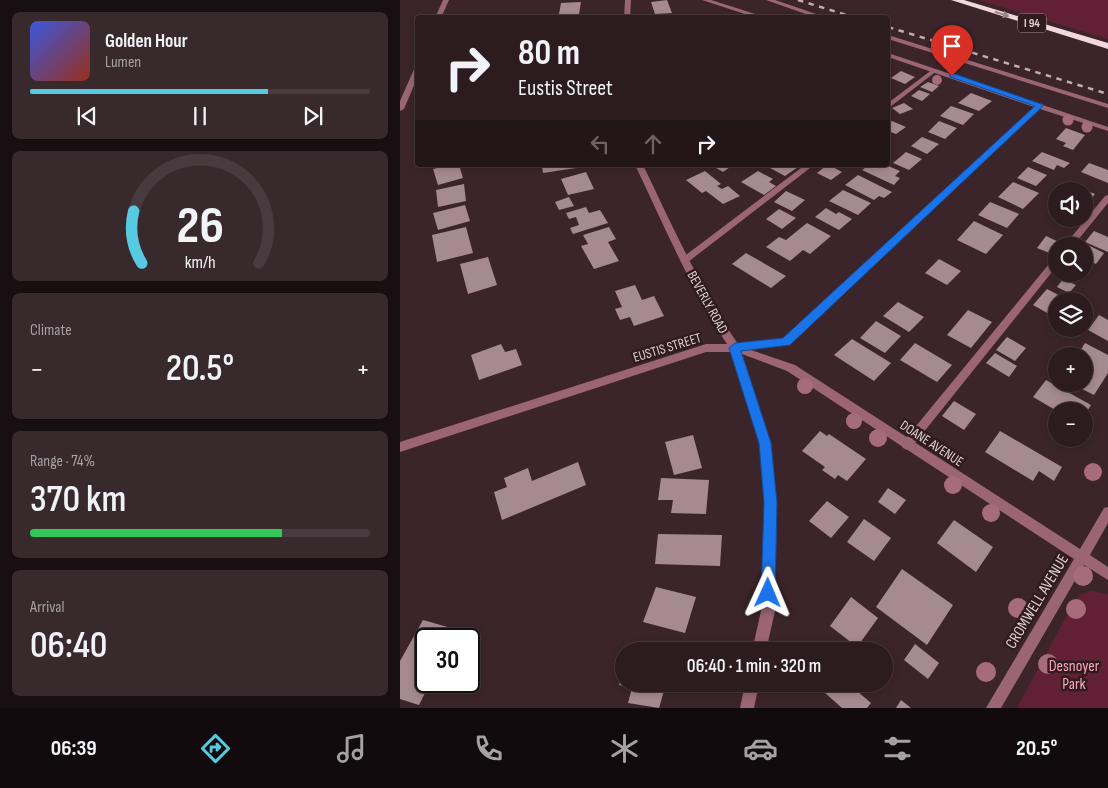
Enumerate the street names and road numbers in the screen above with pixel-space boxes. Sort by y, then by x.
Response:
road number: I 94 [1018,13,1046,32]
street label: BEVERLY ROAD [683,268,732,337]
street label: EUSTIS STREET [631,329,704,366]
street label: DOANE AVENUE [897,417,967,470]
street label: CROMWELL AVENUE [1002,551,1073,652]

